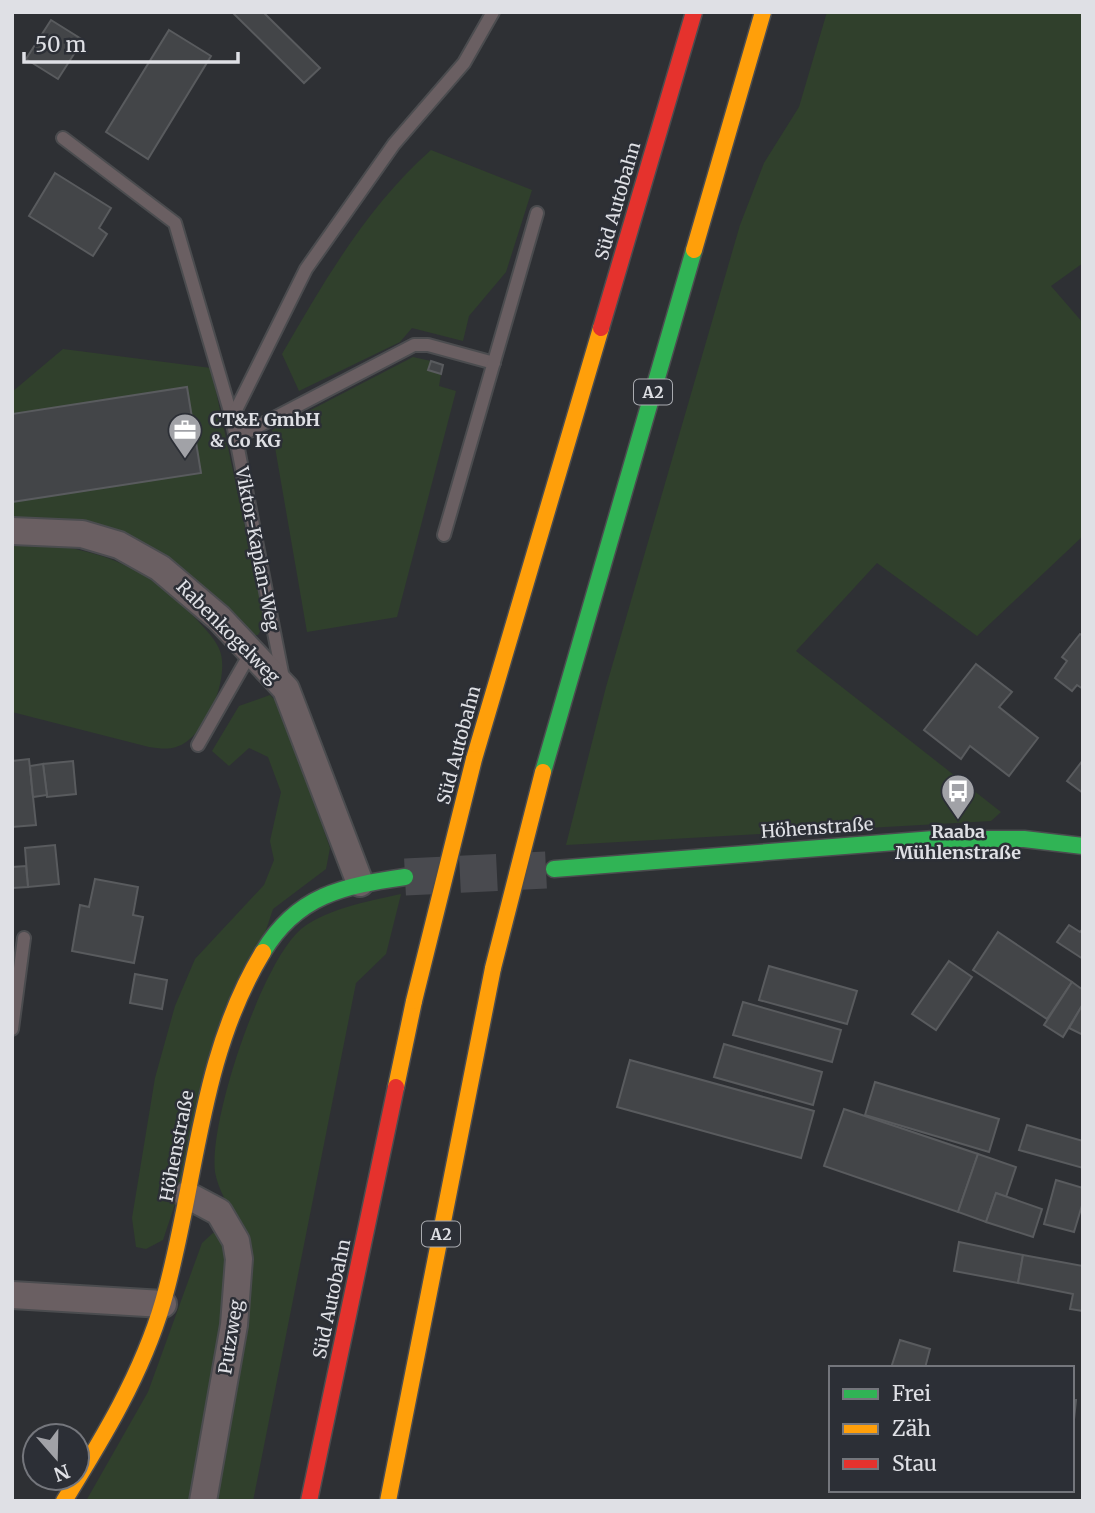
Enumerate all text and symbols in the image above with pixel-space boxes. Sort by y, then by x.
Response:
scale bar [24,21,238,65]
text: 50 m [35,31,86,58]
street label: Süd Autobahn [590,139,645,263]
road number: A2 [634,380,672,404]
place label: CT&E GmbH & Co KG [210,408,320,452]
office icon: CT&E GmbH & Co KG [166,411,204,460]
street label: Viktor-Kaplan-Weg [230,464,285,633]
street label: Rabenkogelweg [172,575,285,688]
street label: Süd Autobahn [432,683,485,807]
bus stop icon: Raaba Mühlenstraße [939,772,977,821]
street label: Höhenstraße [760,812,874,843]
place label: Raaba Mühlenstraße [895,820,1021,864]
street label: Höhenstraße [154,1088,199,1203]
road number: A2 [422,1222,460,1246]
street label: Süd Autobahn [308,1237,355,1361]
street label: Putzweg [213,1298,248,1376]
legend [829,1366,1074,1492]
text: Frei [892,1380,931,1407]
text: Zäh [892,1415,931,1442]
north arrow [21,1422,91,1492]
text: Stau [892,1450,937,1477]
text: N [51,1459,73,1487]

